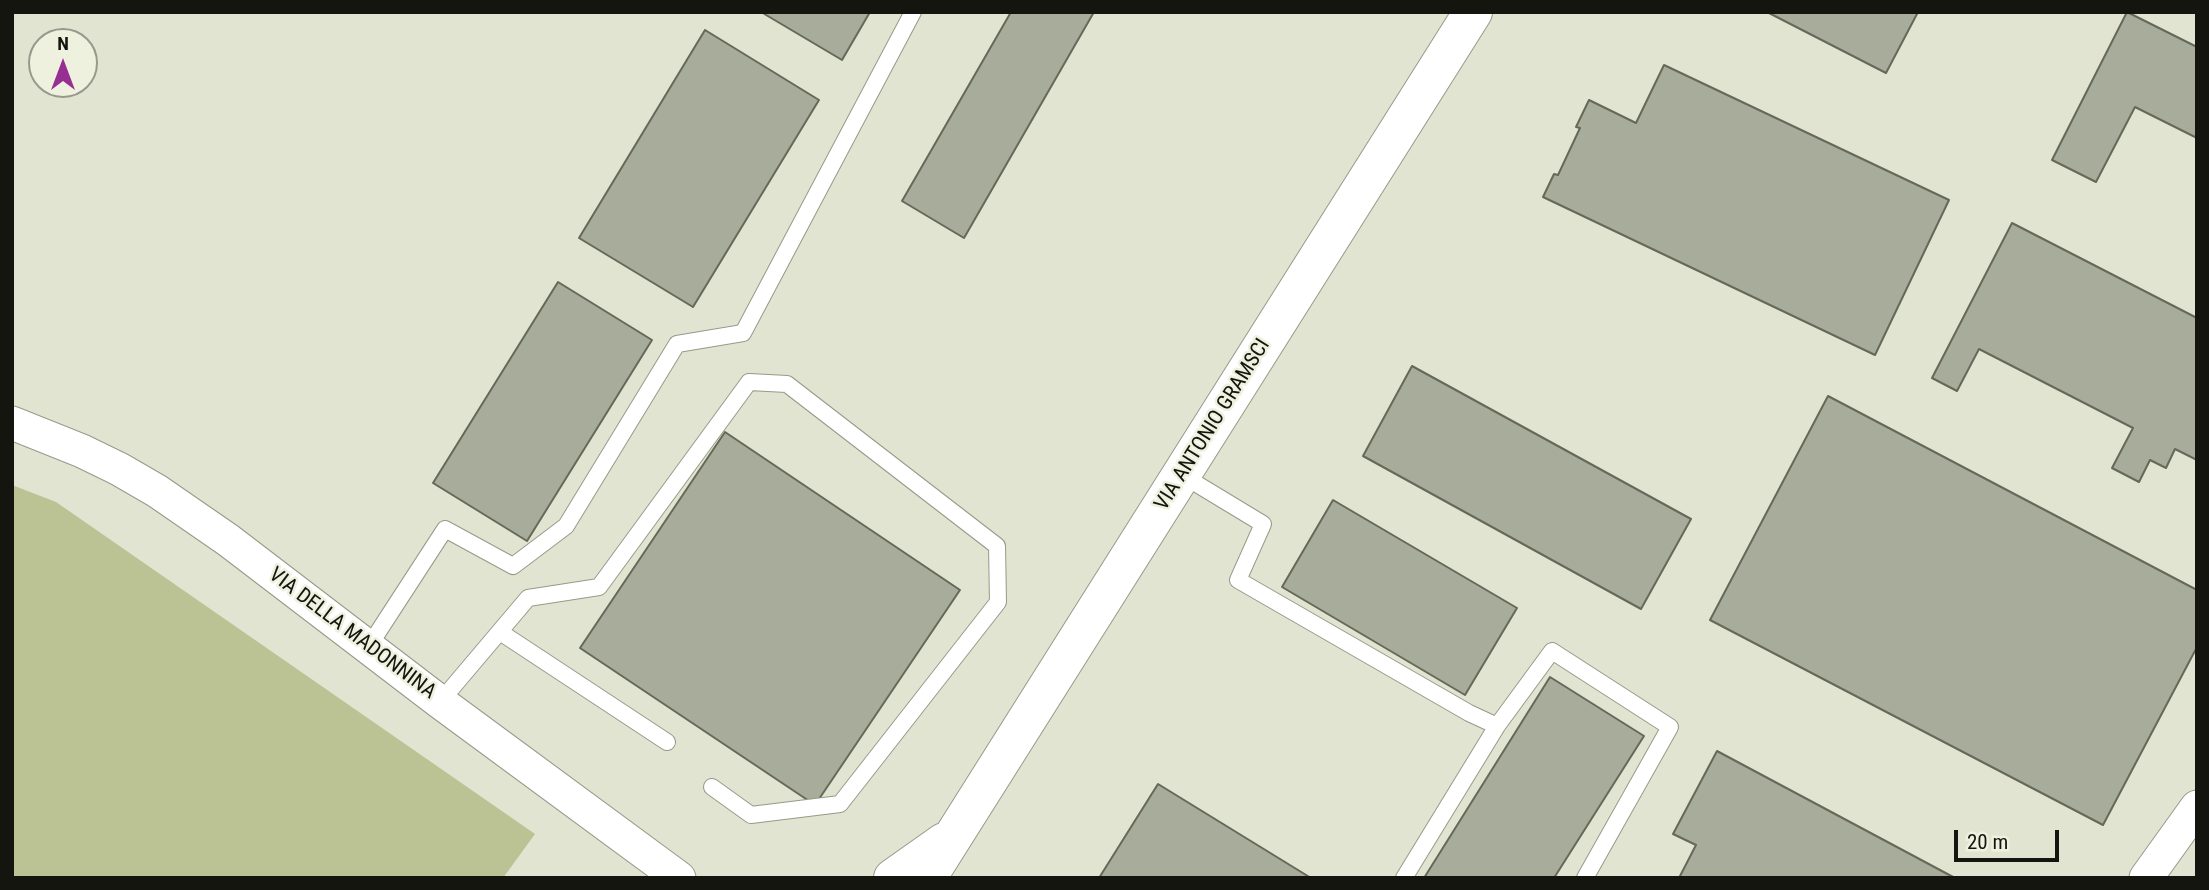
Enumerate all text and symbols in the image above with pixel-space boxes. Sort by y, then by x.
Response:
north arrow [28,28,98,98]
text: N [57,32,69,55]
street label: VIA ANTONIO GRAMSCI [1150,335,1276,515]
street label: VIA DELLA MADONNINA [263,563,441,705]
scale bar [1957,816,2062,860]
text: 20 m [1967,830,2008,854]

